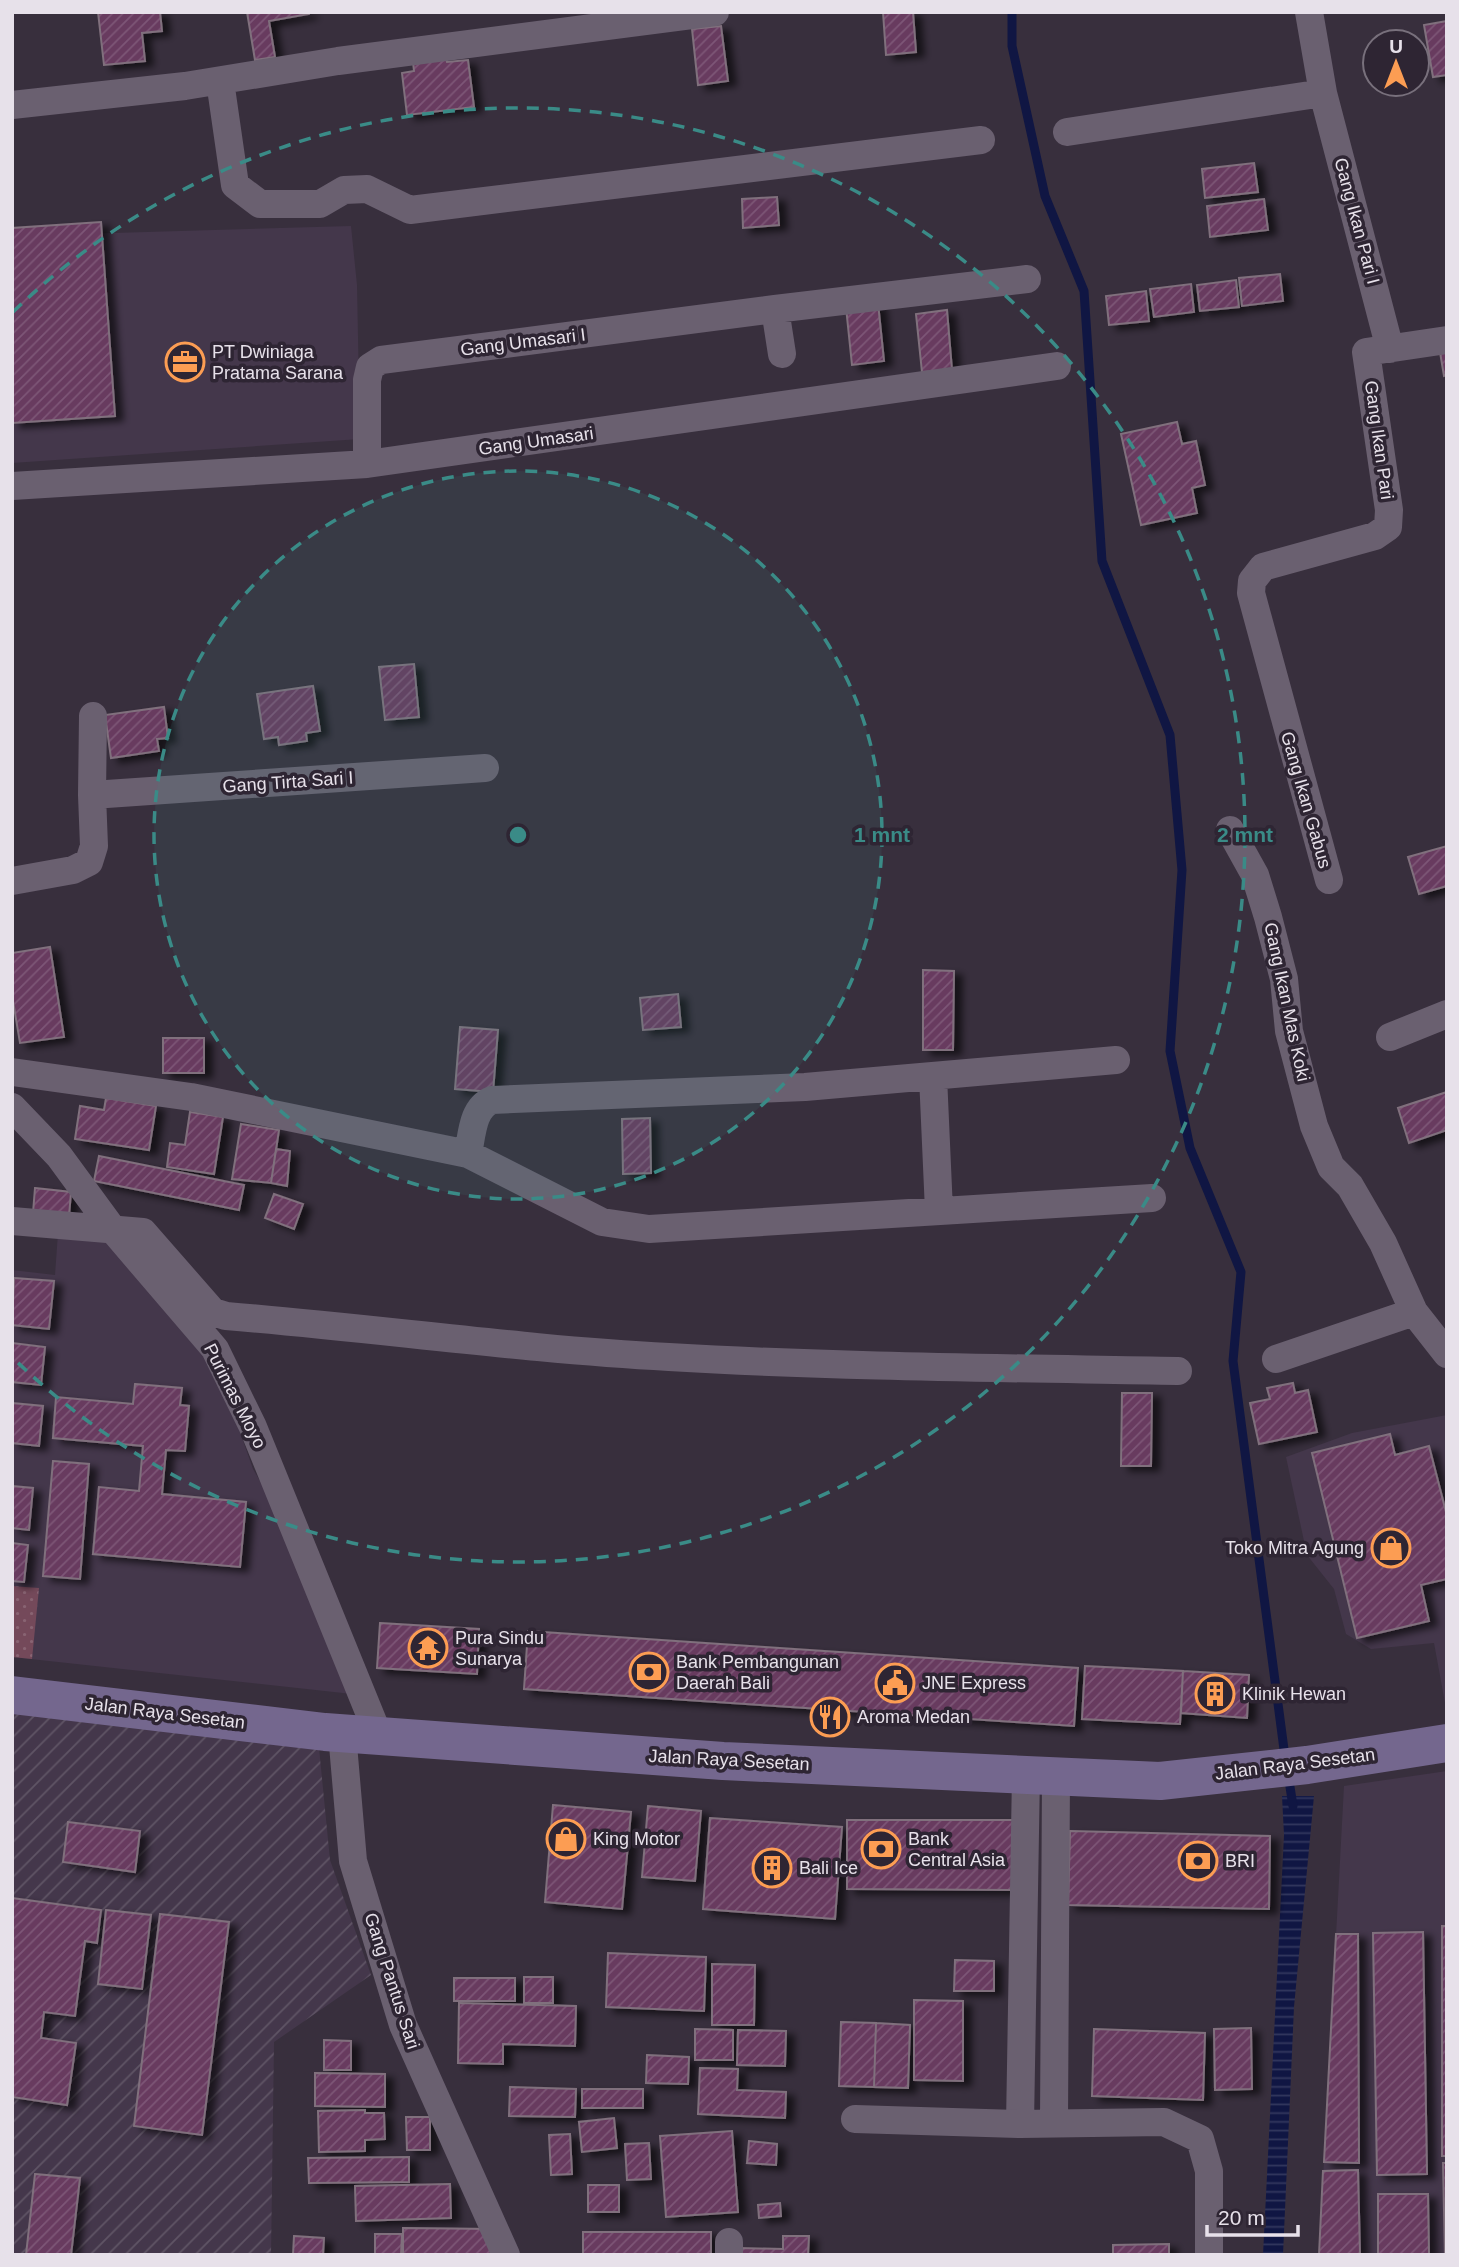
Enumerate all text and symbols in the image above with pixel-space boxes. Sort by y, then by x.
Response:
north arrow [1361,28,1431,98]
text: U [1389,36,1403,57]
street label: Gang Ikan Pari I [1331,156,1383,286]
street label: Gang Umasari I [459,324,587,360]
office icon: PT Dwiniaga Pratama Sarana [164,341,206,383]
place label: PT Dwiniaga Pratama Sarana [212,342,344,383]
street label: Gang Ikan Pari [1361,379,1397,501]
street label: Gang Umasari [477,423,595,459]
street label: Gang Ikan Gabus [1277,729,1335,871]
street label: Gang Tirta Sari I [222,767,354,797]
centre of rings [506,823,530,847]
text: 1 mnt [854,823,910,846]
text: 2 mnt [1217,823,1273,846]
street label: Gang Ikan Mas Koki [1260,921,1314,1083]
street label: Purimas Moyo [200,1340,270,1452]
shop icon: Toko Mitra Agung [1370,1527,1412,1569]
place label: Toko Mitra Agung [1225,1538,1364,1558]
temple icon: Pura Sindu Sunarya [407,1627,449,1669]
place label: Pura Sindu Sunarya [455,1628,544,1669]
bank icon: Bank Pembangunan Daerah Bali [628,1651,670,1693]
place label: Bank Pembangunan Daerah Bali [676,1652,839,1693]
public building icon: JNE Express [874,1662,916,1704]
place label: JNE Express [922,1673,1026,1693]
building icon: Klinik Hewan [1194,1673,1236,1715]
place label: Klinik Hewan [1242,1684,1346,1704]
street label: Jalan Raya Sesetan [84,1693,246,1733]
restaurant icon: Aroma Medan [809,1696,851,1738]
place label: Aroma Medan [857,1707,970,1727]
street label: Jalan Raya Sesetan [1214,1744,1376,1784]
street label: Jalan Raya Sesetan [648,1746,810,1774]
shop icon: King Motor [545,1818,587,1860]
bank icon: Bank Central Asia [860,1828,902,1870]
place label: King Motor [593,1829,680,1849]
place label: Bank Central Asia [908,1829,1006,1870]
bank icon: BRI [1177,1840,1219,1882]
building icon: Bali Ice [751,1847,793,1889]
place label: BRI [1225,1851,1255,1871]
place label: Bali Ice [799,1858,858,1878]
street label: Gang Pantus Sari [361,1910,423,2052]
scale bar [1207,2194,1298,2238]
text: 20 m [1218,2206,1265,2229]

